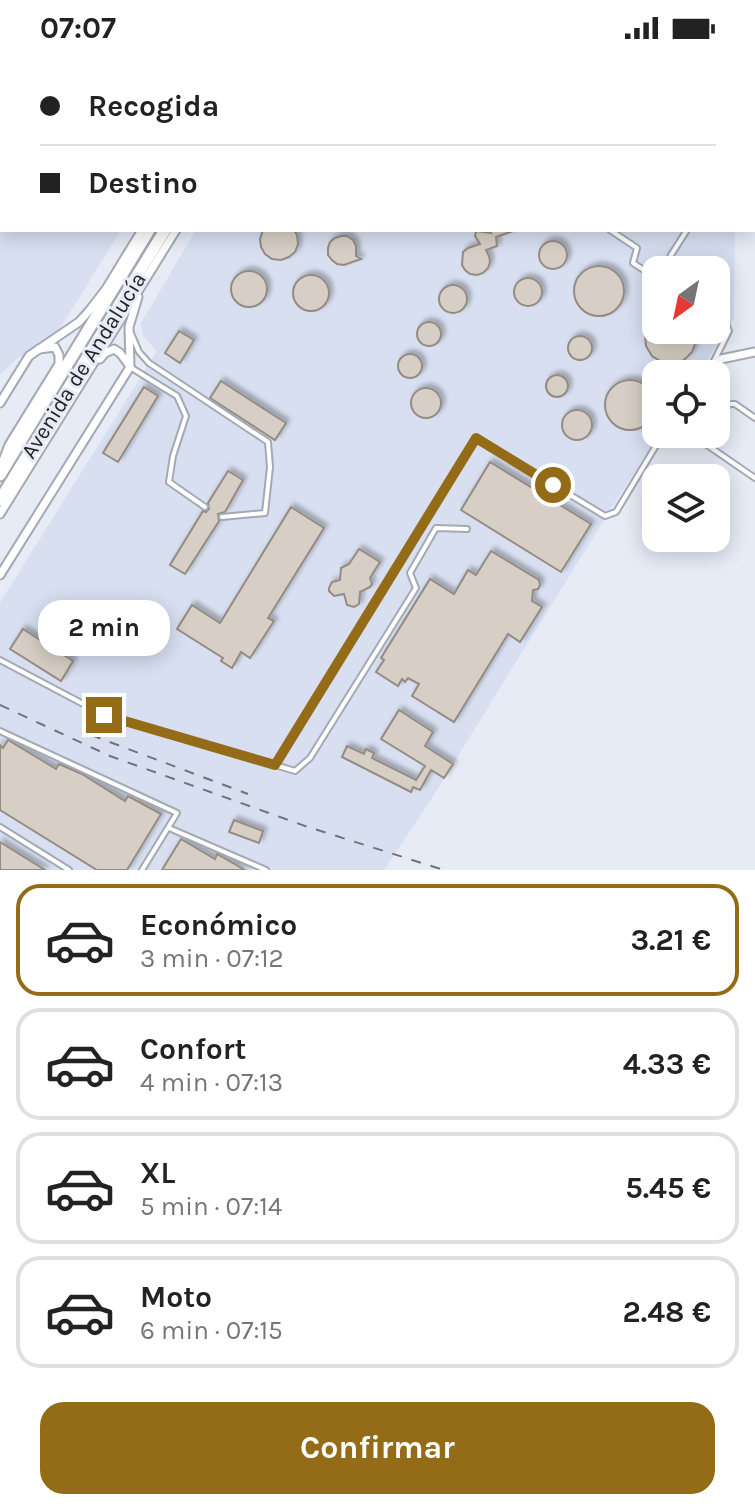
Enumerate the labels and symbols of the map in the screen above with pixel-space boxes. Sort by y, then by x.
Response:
north arrow [642,256,730,344]
street label: Avenida de Andalucía [16,268,152,464]
route start [535,467,571,503]
callout: 2 min [38,599,170,655]
route end [86,697,122,733]

